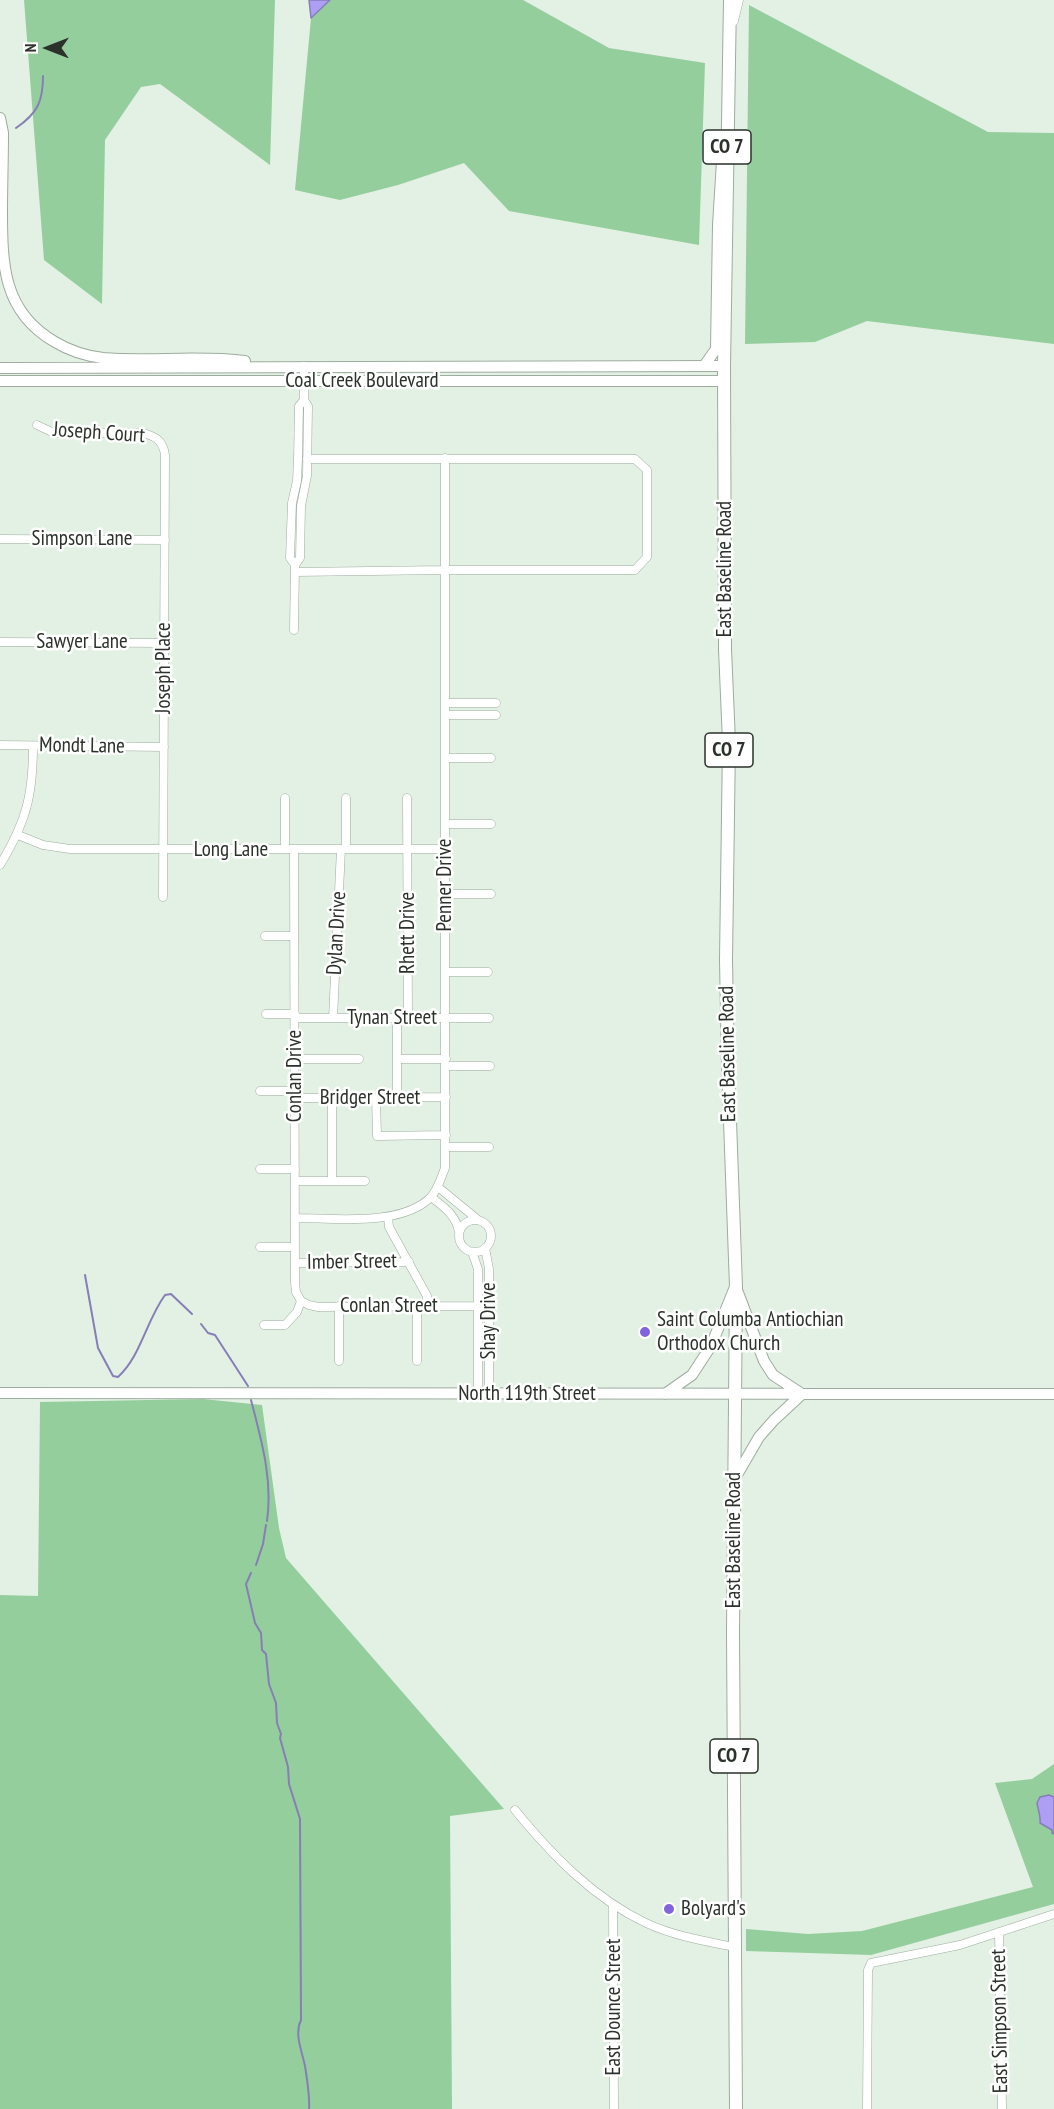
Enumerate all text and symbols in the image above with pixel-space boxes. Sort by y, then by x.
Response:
north arrow [18,18,78,78]
text: N [20,44,40,52]
road number: CO 7 [703,130,751,164]
street label: Coal Creek Boulevard [285,368,439,394]
street label: Joseph Court [52,417,146,449]
street label: East Baseline Road [712,501,738,637]
street label: Simpson Lane [32,526,132,552]
street label: Joseph Place [151,622,177,714]
street label: Sawyer Lane [36,629,128,655]
street label: Mondt Lane [39,733,125,759]
road number: CO 7 [705,733,753,767]
street label: Long Lane [194,837,268,863]
street label: Penner Drive [432,838,458,932]
street label: Dylan Drive [322,891,352,975]
street label: Rhett Drive [395,892,421,974]
street label: East Baseline Road [714,986,742,1122]
street label: Tynan Street [347,1005,437,1031]
street label: Conlan Drive [282,1030,308,1122]
street label: Bridger Street [320,1085,420,1111]
street label: Imber Street [307,1249,397,1275]
street label: Shay Drive [476,1282,502,1360]
street label: Conlan Street [340,1293,438,1319]
place label: Saint Columba Antiochian Orthodox Church [657,1307,844,1357]
marker: Saint Columba Antiochian Orthodox Church [638,1325,652,1339]
street label: North 119th Street [458,1381,596,1407]
street label: East Baseline Road [721,1472,747,1608]
road number: CO 7 [710,1739,758,1773]
place label: Bolyard's [681,1896,746,1922]
marker: Bolyard's [662,1902,676,1916]
street label: East Dounce Street [601,1939,627,2075]
street label: East Simpson Street [986,1949,1014,2093]

